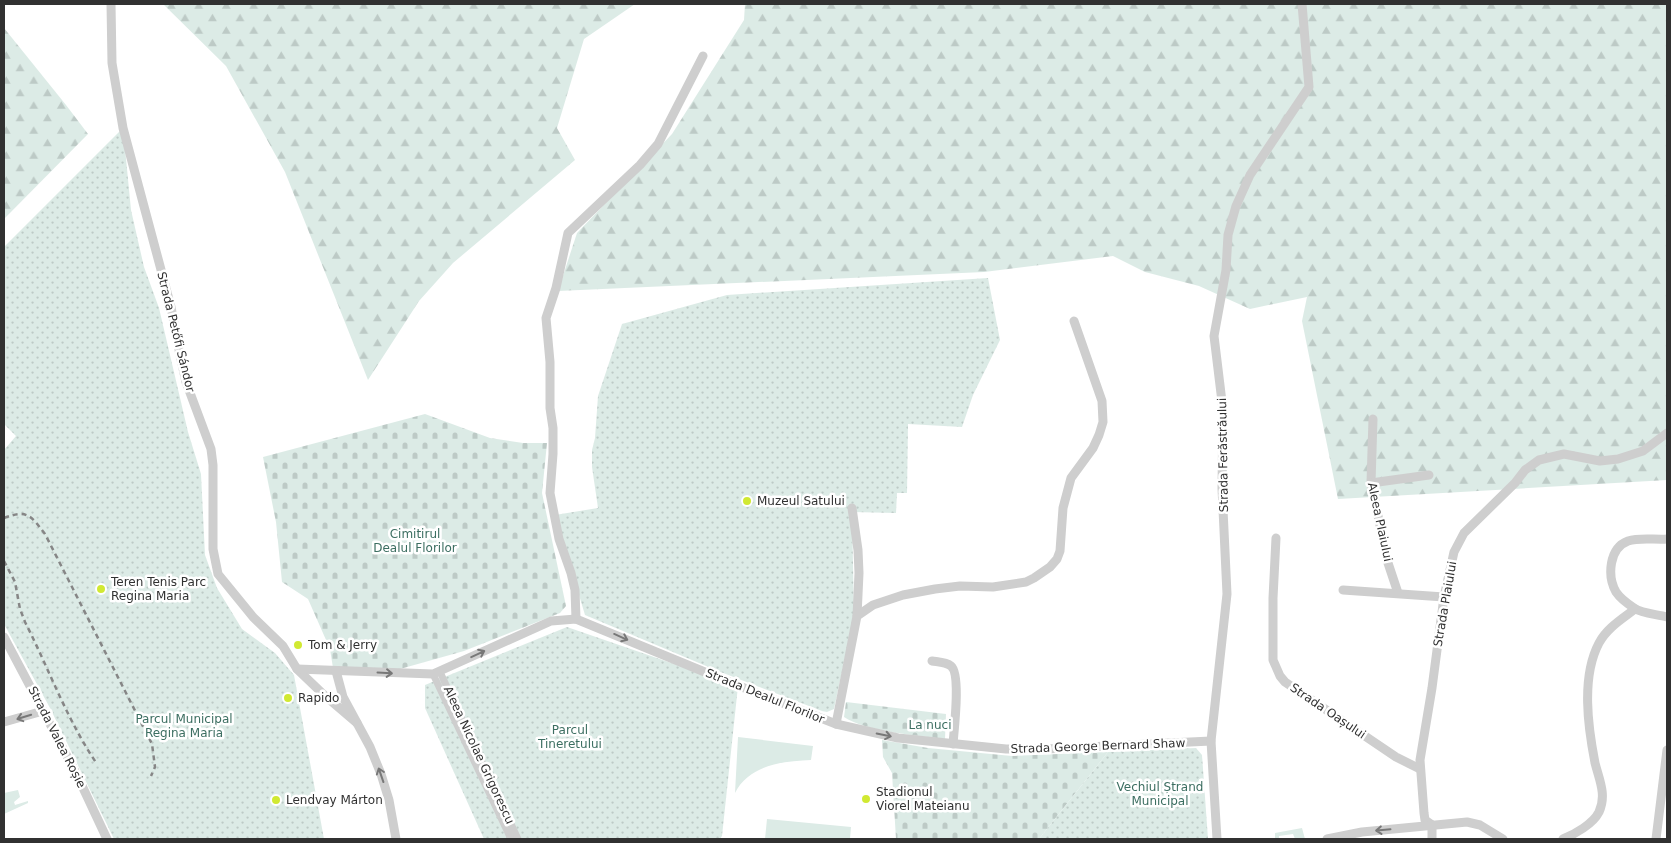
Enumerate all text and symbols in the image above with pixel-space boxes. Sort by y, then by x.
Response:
street label: Strada Petőfi Sándor [154,270,198,394]
street label: Strada Ferăstrăului [1215,398,1231,512]
street label: Aleea Plaiului [1365,481,1395,563]
place label: Muzeul Satului [757,494,845,508]
marker: Muzeul Satului [741,495,753,507]
park label: Cimitirul Dealul Florilor [373,527,457,555]
street label: Strada Plaiului [1431,560,1459,648]
place label: Teren Tenis Parc Regina Maria [110,575,206,603]
marker: Teren Tenis Parc Regina Maria [95,583,107,595]
one-way arrow [613,633,628,643]
place label: Tom & Jerry [307,638,377,652]
marker: Tom & Jerry [292,639,304,651]
one-way arrow [470,649,485,659]
street label: Strada Dealul Florilor [704,666,827,726]
one-way arrow [377,668,393,677]
street label: Strada Oașului [1287,681,1369,741]
street label: Strada Valea Roșie [25,684,89,790]
street label: Aleea Nicolae Grigorescu [441,684,517,826]
place label: Rapido [298,691,339,705]
marker: Rapido [282,692,294,704]
park label: Parcul Municipal Regina Maria [135,712,233,740]
one-way arrow [16,713,32,722]
park label: La nuci [909,718,952,732]
park label: Parcul Tineretului [537,723,602,751]
one-way arrow [875,731,891,740]
street label: Strada George Bernard Shaw [1010,736,1186,756]
one-way arrow [376,768,385,783]
park label: Vechiul Ștrand Municipal [1117,780,1203,808]
place label: Stadionul Viorel Mateianu [876,785,970,813]
place label: Lendvay Márton [286,793,383,807]
marker: Stadionul Viorel Mateianu [860,793,872,805]
marker: Lendvay Márton [270,794,282,806]
one-way arrow [1376,825,1392,834]

